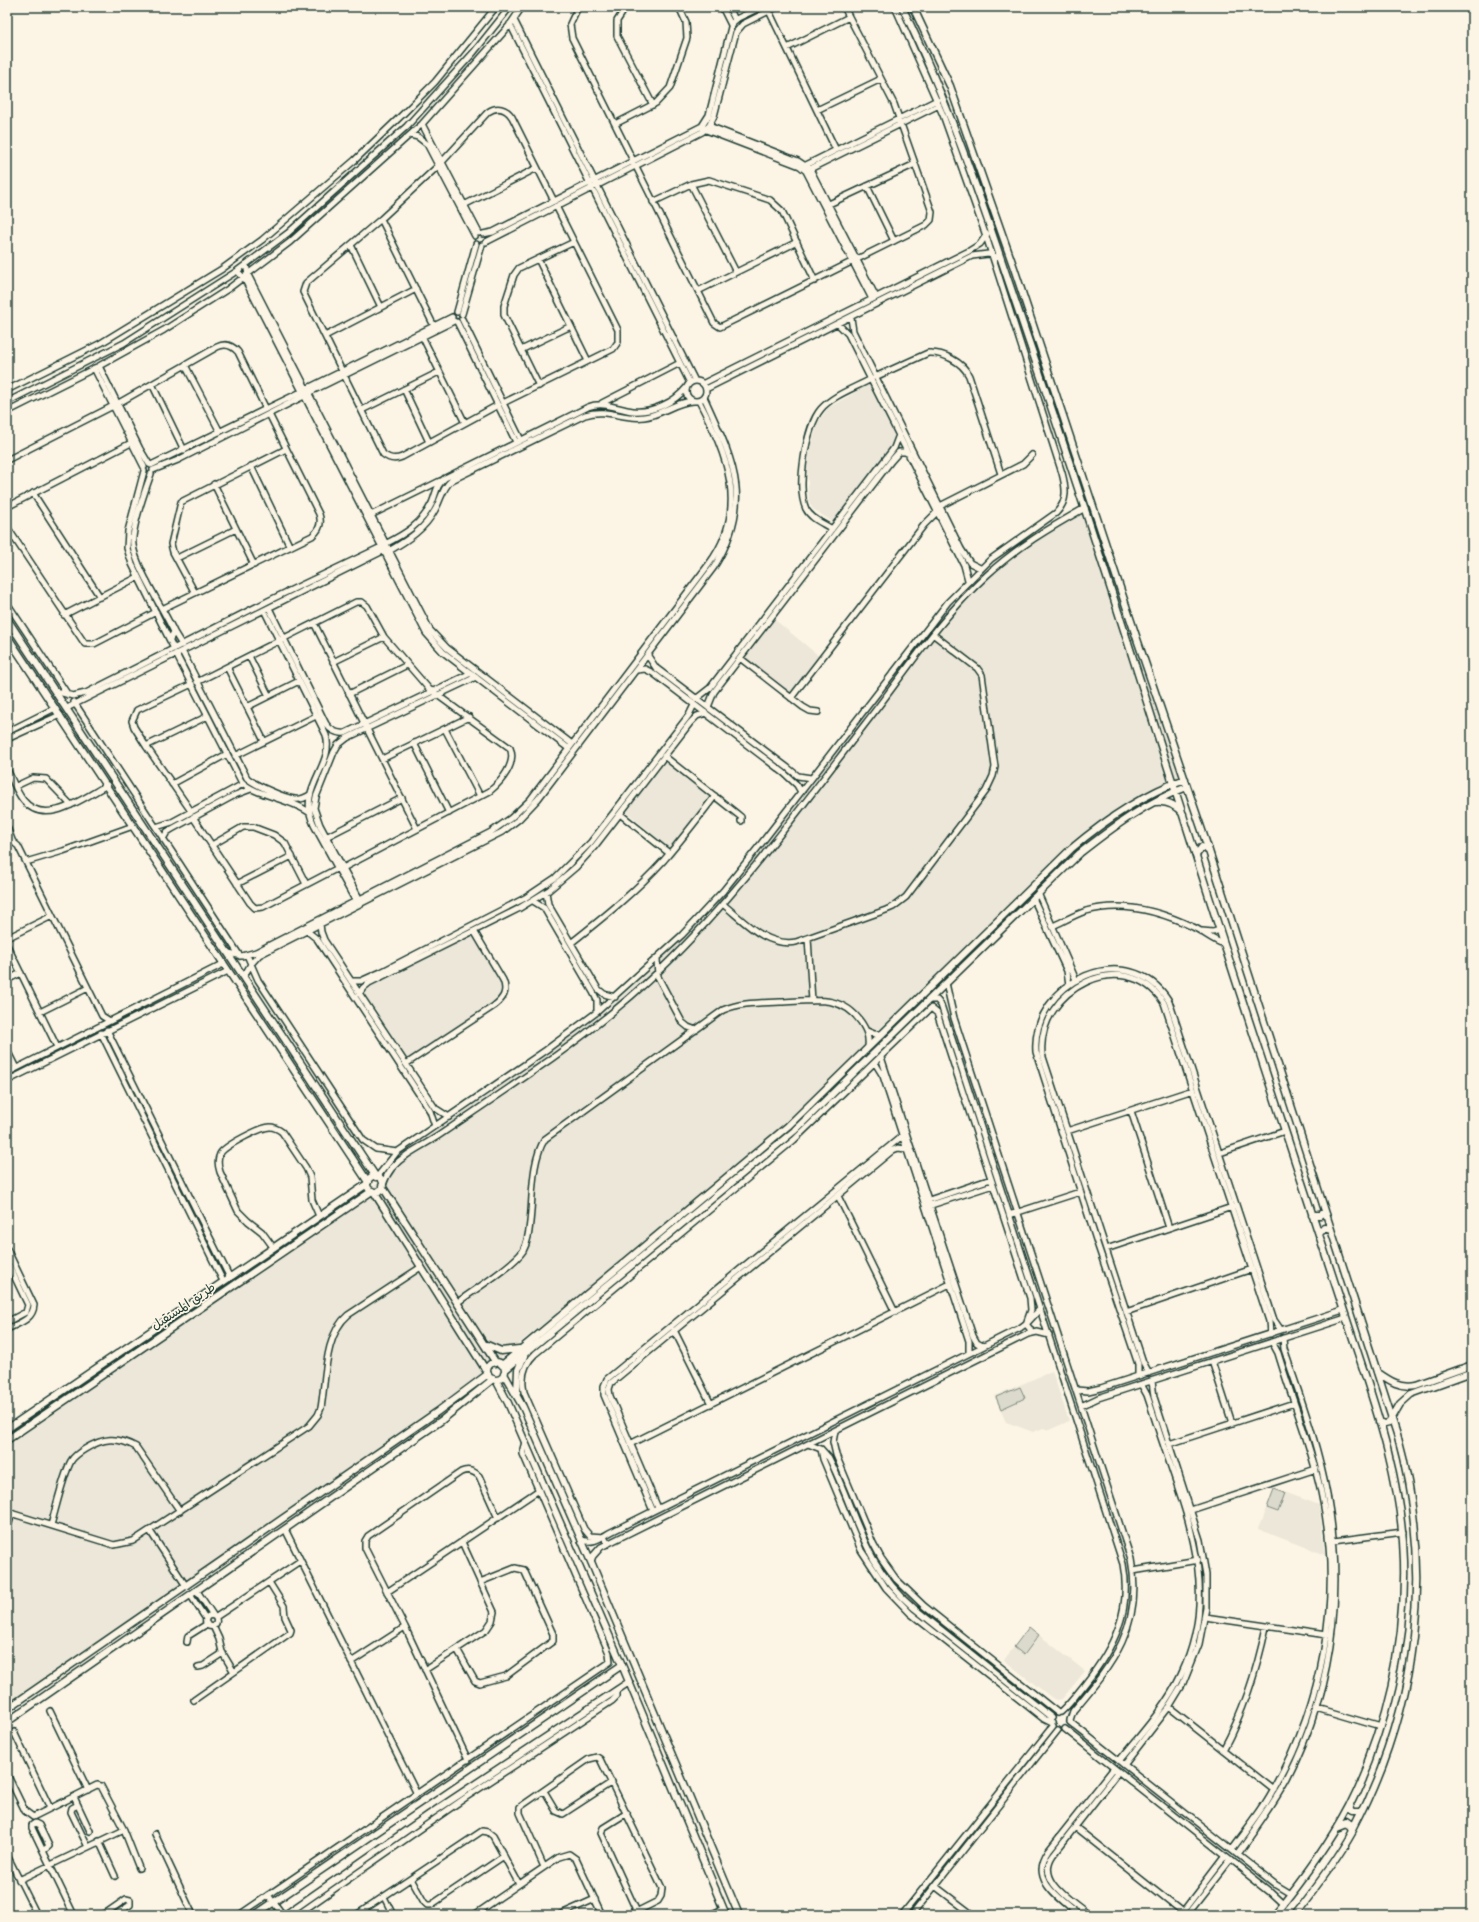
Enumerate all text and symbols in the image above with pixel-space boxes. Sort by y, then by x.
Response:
street label: طريق المستقبل [148,1278,218,1334]

